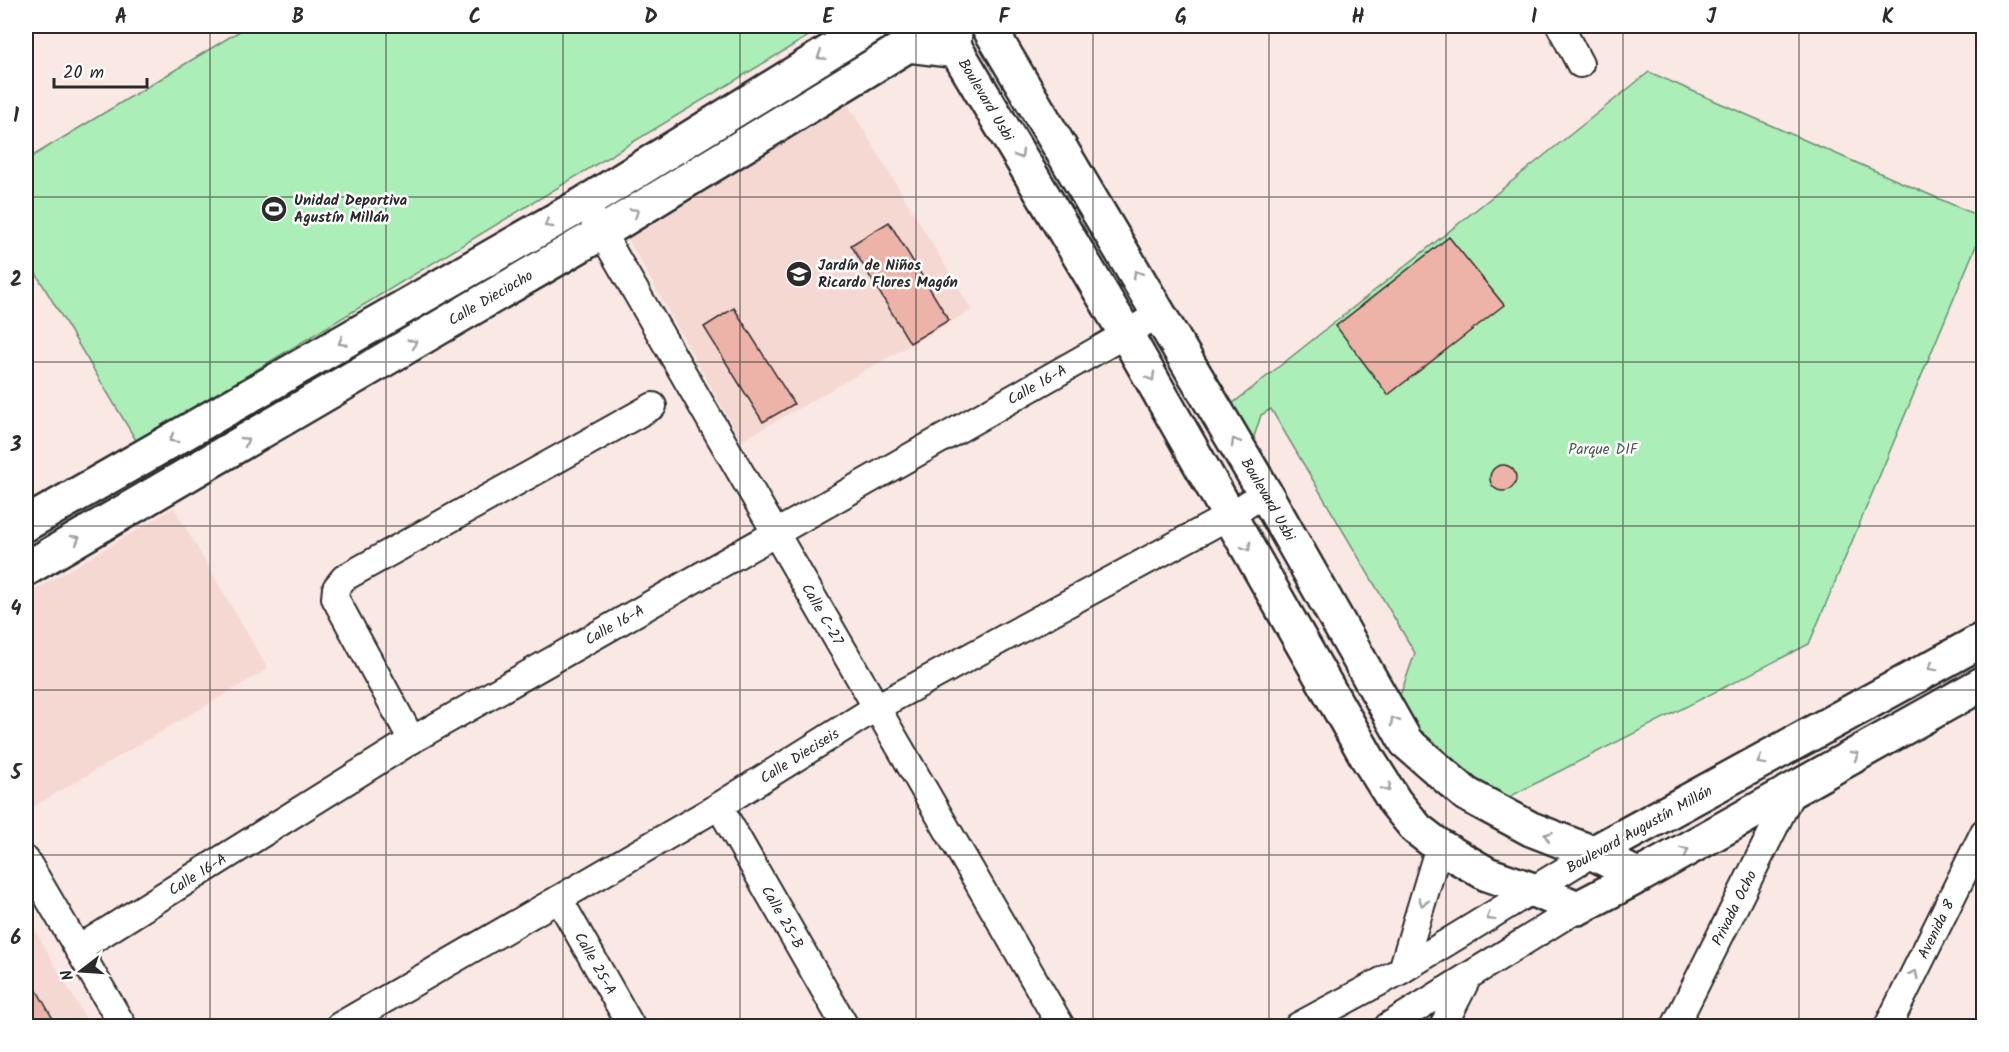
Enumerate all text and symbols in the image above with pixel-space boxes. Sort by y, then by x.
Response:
text: A [115,2,127,34]
text: B [292,2,304,34]
text: C [469,2,481,34]
text: D [644,2,658,34]
text: E [822,2,834,34]
text: F [999,2,1011,34]
text: G [1175,2,1187,34]
text: H [1351,2,1365,34]
text: I [1531,2,1537,34]
text: J [1706,2,1717,34]
text: K [1882,2,1894,34]
one-way arrow [817,49,827,61]
scale bar [54,51,147,89]
street label: Boulevard Usbi [951,54,1020,147]
text: 20 m [63,59,104,88]
text: 1 [13,101,19,133]
one-way arrow [1012,149,1024,159]
place label: Unidad Deportiva Agustín Millán [294,189,407,230]
sports icon: Unidad Deportiva Agustín Millán [259,194,289,224]
one-way arrow [629,209,640,220]
one-way arrow [544,217,554,229]
place label: Jardín de Niños Ricardo Flores Magón [818,254,958,295]
school or university icon: Jardín de Niños Ricardo Flores Magón [784,259,814,289]
street label: Calle Dieciocho [444,264,538,333]
text: 2 [10,265,22,297]
one-way arrow [1132,270,1144,280]
one-way arrow [338,335,348,347]
one-way arrow [407,339,417,350]
street label: Calle 16-A [1003,359,1072,412]
one-way arrow [1143,371,1155,382]
text: 3 [10,430,22,462]
one-way arrow [169,432,179,444]
one-way arrow [238,437,249,448]
one-way arrow [1231,438,1243,448]
park label: Parque DIF [1568,438,1639,462]
street label: Boulevard Usbi [1234,454,1302,547]
one-way arrow [70,535,80,546]
one-way arrow [1240,541,1251,551]
street label: Calle C-27 [794,579,850,651]
text: 4 [11,594,22,626]
street label: Calle 16-A [581,599,649,652]
one-way arrow [1928,660,1938,671]
one-way arrow [1390,717,1401,727]
street label: Calle Dieciseis [756,722,845,790]
one-way arrow [1849,751,1859,762]
one-way arrow [1757,754,1768,765]
text: 5 [10,758,23,790]
street label: Boulevard Augustín Millán [1562,780,1717,880]
one-way arrow [1380,782,1391,793]
one-way arrow [1543,830,1553,843]
one-way arrow [1679,847,1689,858]
street label: Calle 16-A [164,848,232,903]
street label: Privada Ocho [1706,866,1764,950]
street label: Calle 25-B [754,881,809,954]
street label: Avenida 8 [1912,895,1962,963]
one-way arrow [1418,896,1430,907]
one-way arrow [1486,909,1496,921]
text: 6 [11,923,22,955]
street label: Calle 25-A [567,928,622,1000]
north arrow [51,941,111,1001]
text: N [55,966,82,983]
one-way arrow [1906,969,1918,980]

